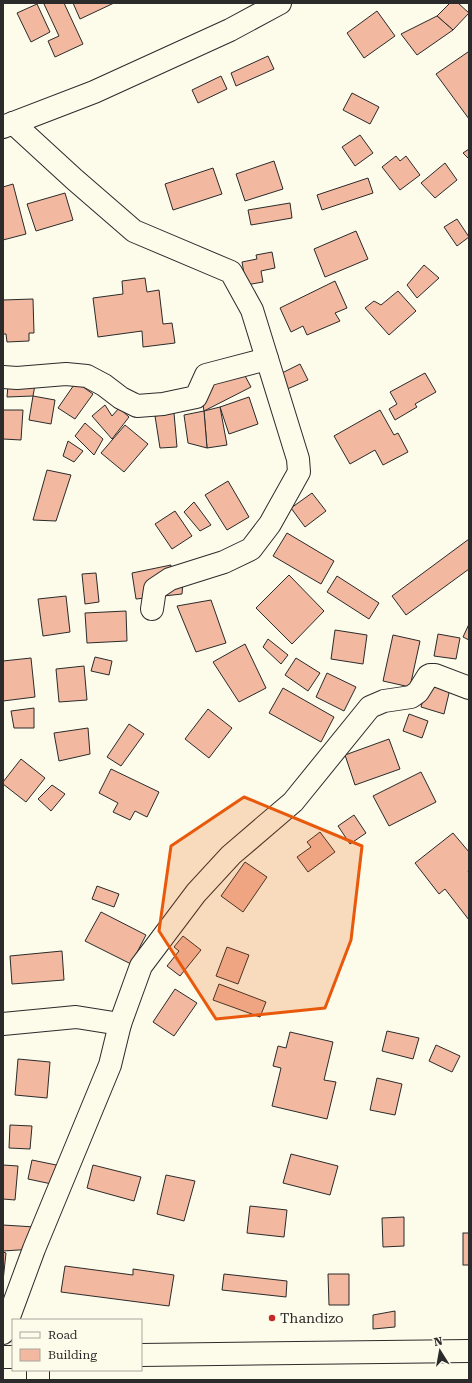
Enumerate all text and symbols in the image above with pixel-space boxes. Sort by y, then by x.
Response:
place label: Thandizo [280,1310,344,1326]
marker: Thandizo [267,1313,277,1323]
legend [12,1319,142,1371]
text: Road [48,1328,78,1342]
north arrow [420,1331,460,1371]
text: N [433,1334,444,1349]
text: Building [48,1348,97,1362]

